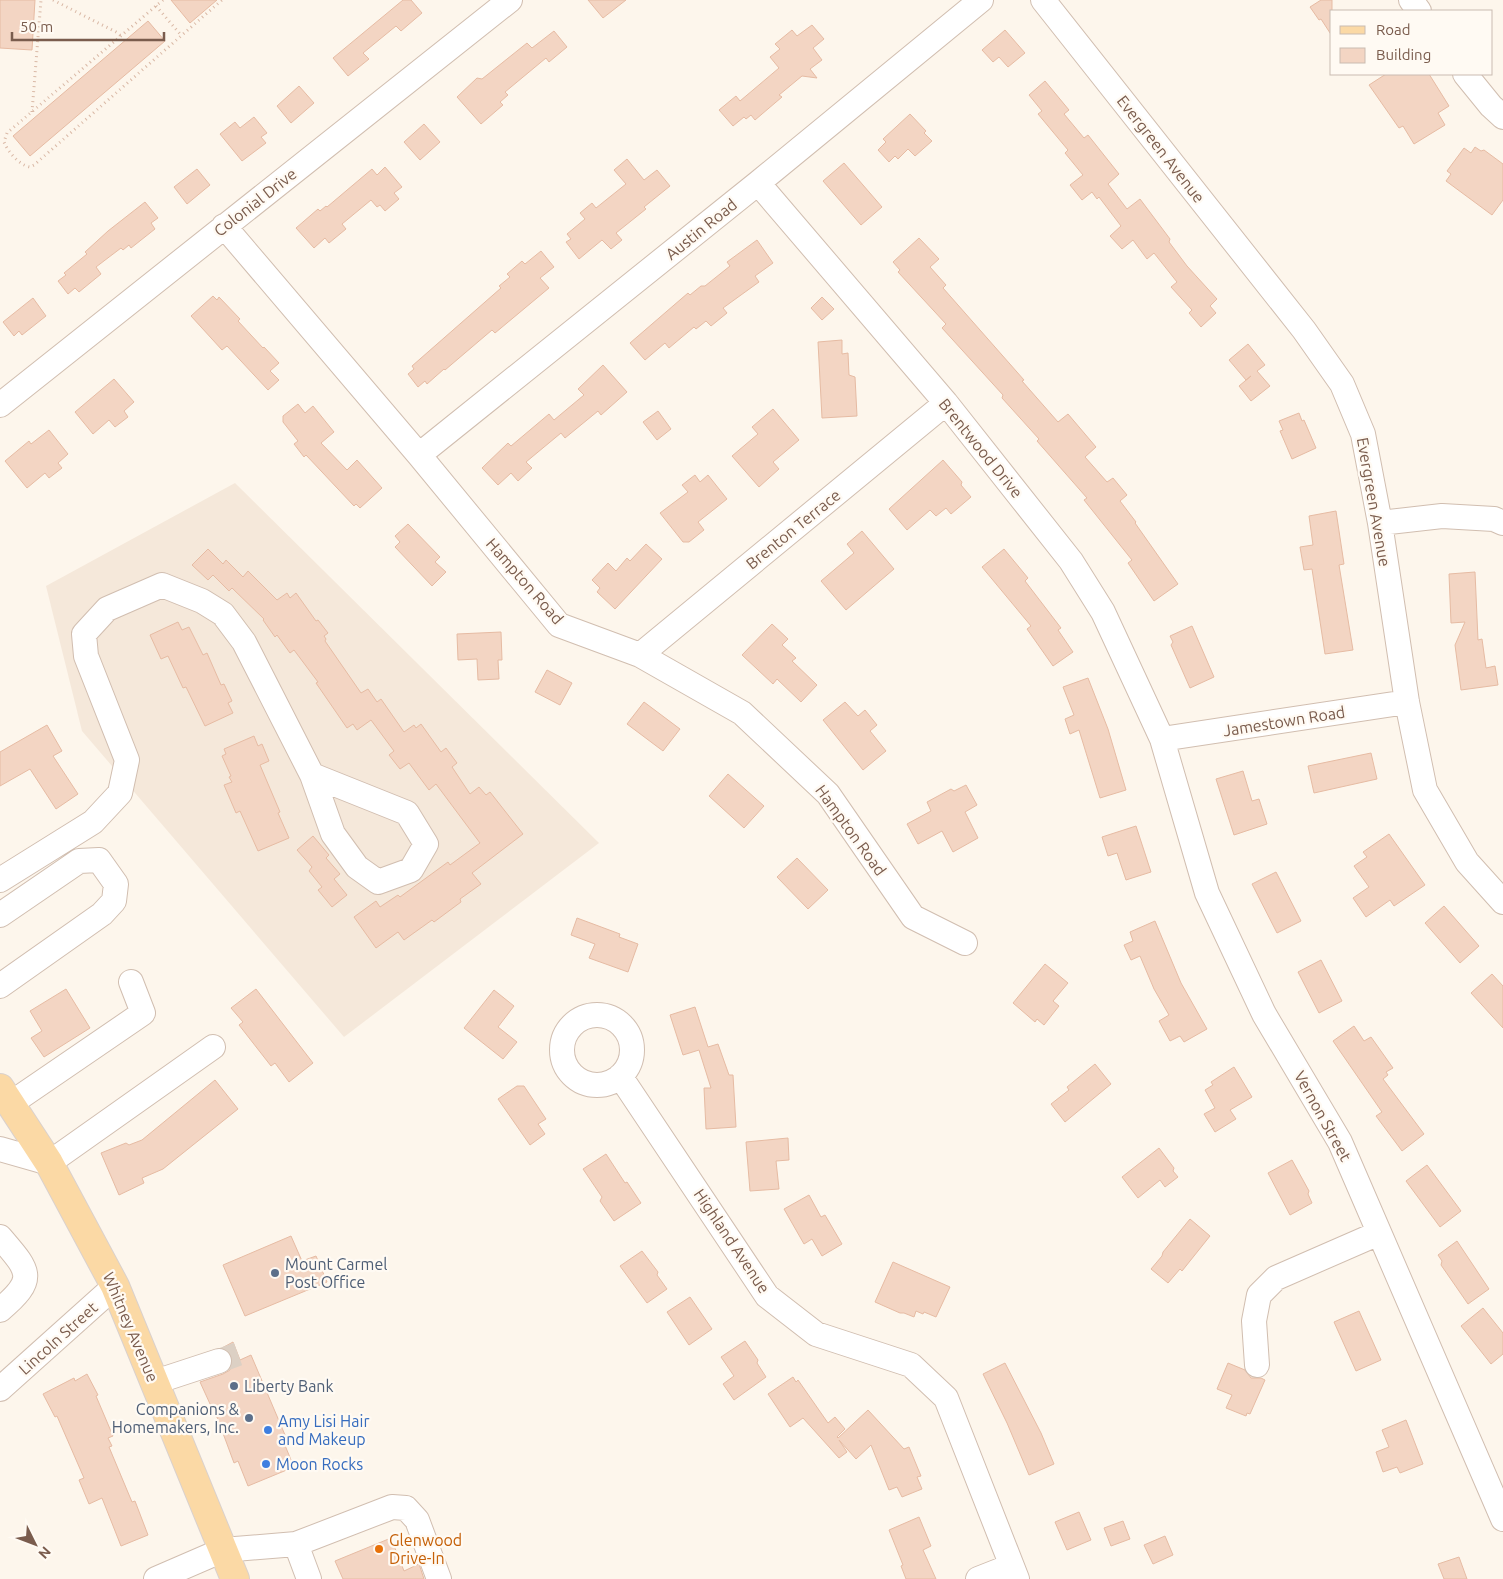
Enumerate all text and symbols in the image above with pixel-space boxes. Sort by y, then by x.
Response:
scale bar [12,10,165,42]
legend [1330,10,1493,75]
text: 50 m [20,18,53,35]
text: Road [1376,21,1411,38]
text: Building [1376,46,1431,63]
street label: Evergreen Avenue [1114,92,1208,206]
street label: Colonial Drive [210,164,300,240]
street label: Austin Road [662,195,740,263]
street label: Brentwood Drive [935,395,1027,501]
street label: Evergreen Avenue [1354,436,1394,568]
street label: Brenton Terrace [742,485,844,573]
street label: Hampton Road [483,534,567,628]
street label: Jamestown Road [1222,702,1346,740]
street label: Hampton Road [812,781,890,879]
street label: Vernon Street [1291,1068,1356,1165]
street label: Highland Avenue [690,1185,774,1297]
place label: Mount Carmel Post Office [285,1255,387,1291]
marker: Mount Carmel Post Office [269,1267,281,1279]
street label: Whitney Avenue [100,1269,162,1385]
street label: Lincoln Street [15,1298,102,1378]
place label: Liberty Bank [244,1377,334,1395]
marker: Liberty Bank [228,1380,240,1392]
place label: Companions & Homemakers, Inc. [112,1400,240,1436]
marker: Companions & Homemakers, Inc. [243,1412,255,1424]
place label: Amy Lisi Hair and Makeup [278,1412,369,1448]
marker: Amy Lisi Hair and Makeup [262,1424,274,1436]
place label: Moon Rocks [276,1455,363,1473]
marker: Moon Rocks [260,1458,272,1470]
north arrow [10,1519,60,1569]
place label: Glenwood Drive-In [389,1531,462,1567]
text: N [35,1543,54,1562]
marker: Glenwood Drive-In [373,1543,385,1555]

